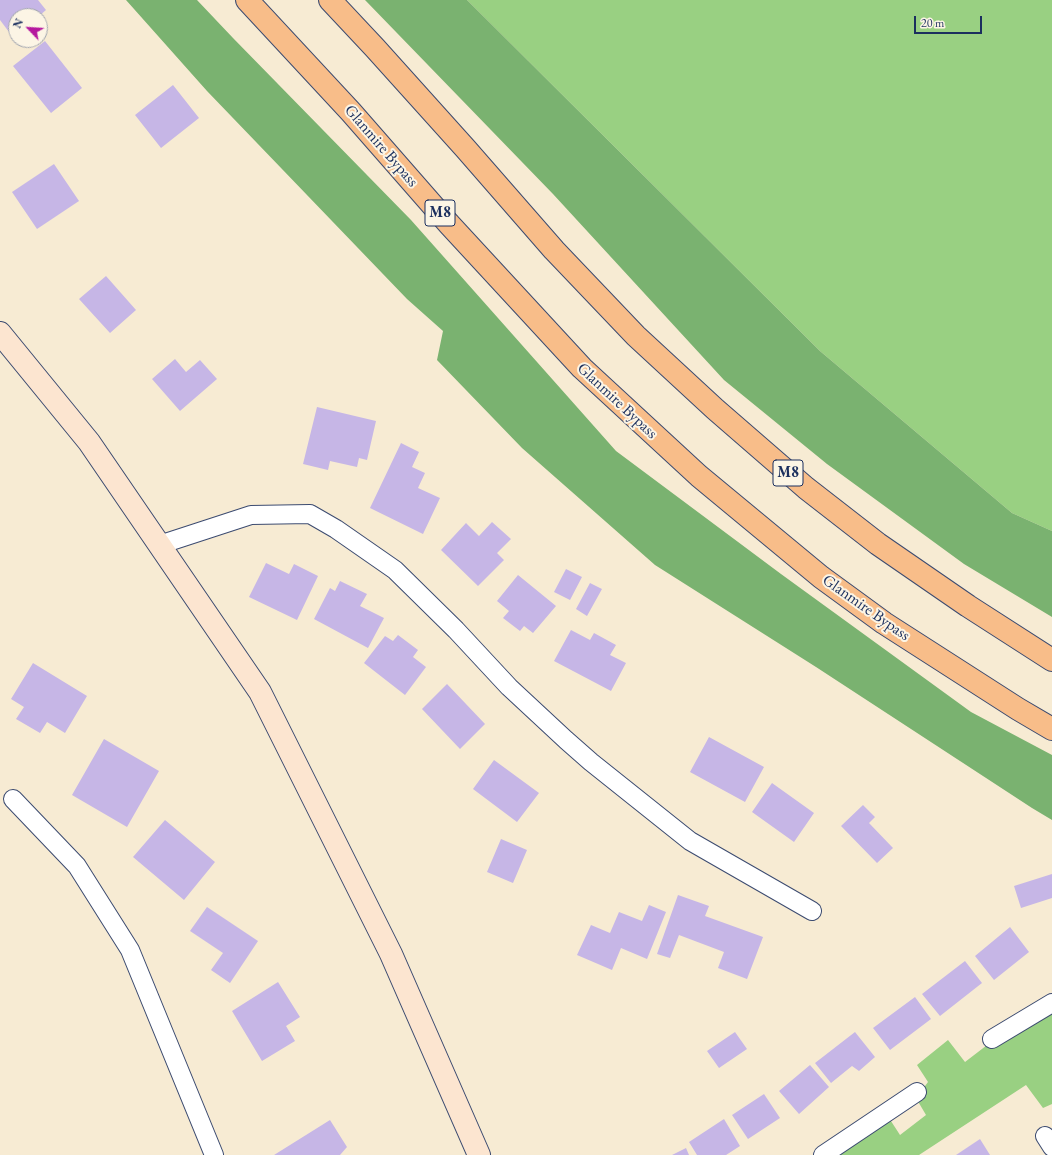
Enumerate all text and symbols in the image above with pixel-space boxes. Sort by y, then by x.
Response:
north arrow [8,8,48,48]
scale bar [916,8,984,34]
text: 20 m [921,15,944,31]
text: N [10,16,26,30]
street label: Glanmire Bypass [340,101,422,191]
road number: M8 [425,200,455,226]
street label: Glanmire Bypass [573,359,661,443]
road number: M8 [773,460,803,486]
street label: Glanmire Bypass [818,571,914,645]

